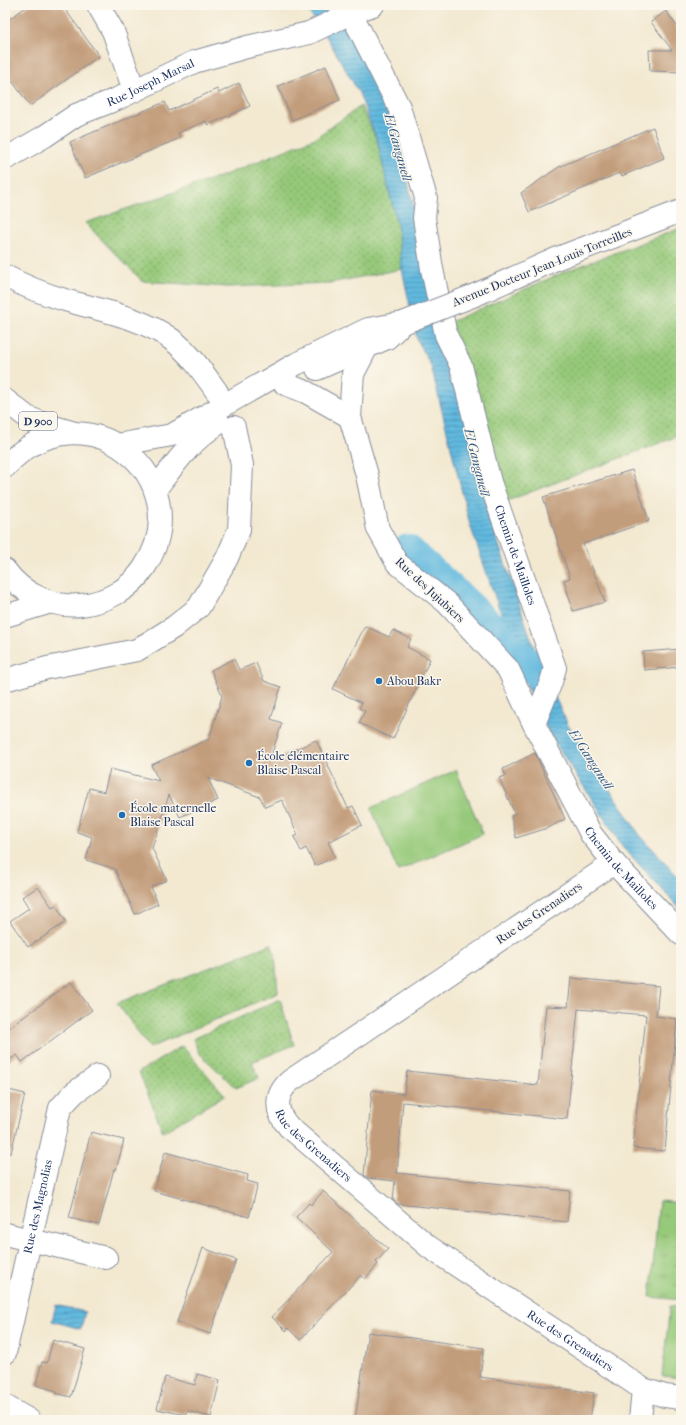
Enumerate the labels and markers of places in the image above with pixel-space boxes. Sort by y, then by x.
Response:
place label: Abou Bakr [386,674,442,688]
marker: Abou Bakr [374,676,384,686]
place label: École élémentaire Blaise Pascal [257,748,350,777]
marker: École élémentaire Blaise Pascal [244,758,254,768]
place label: École maternelle Blaise Pascal [130,800,217,829]
marker: École maternelle Blaise Pascal [117,810,127,820]

